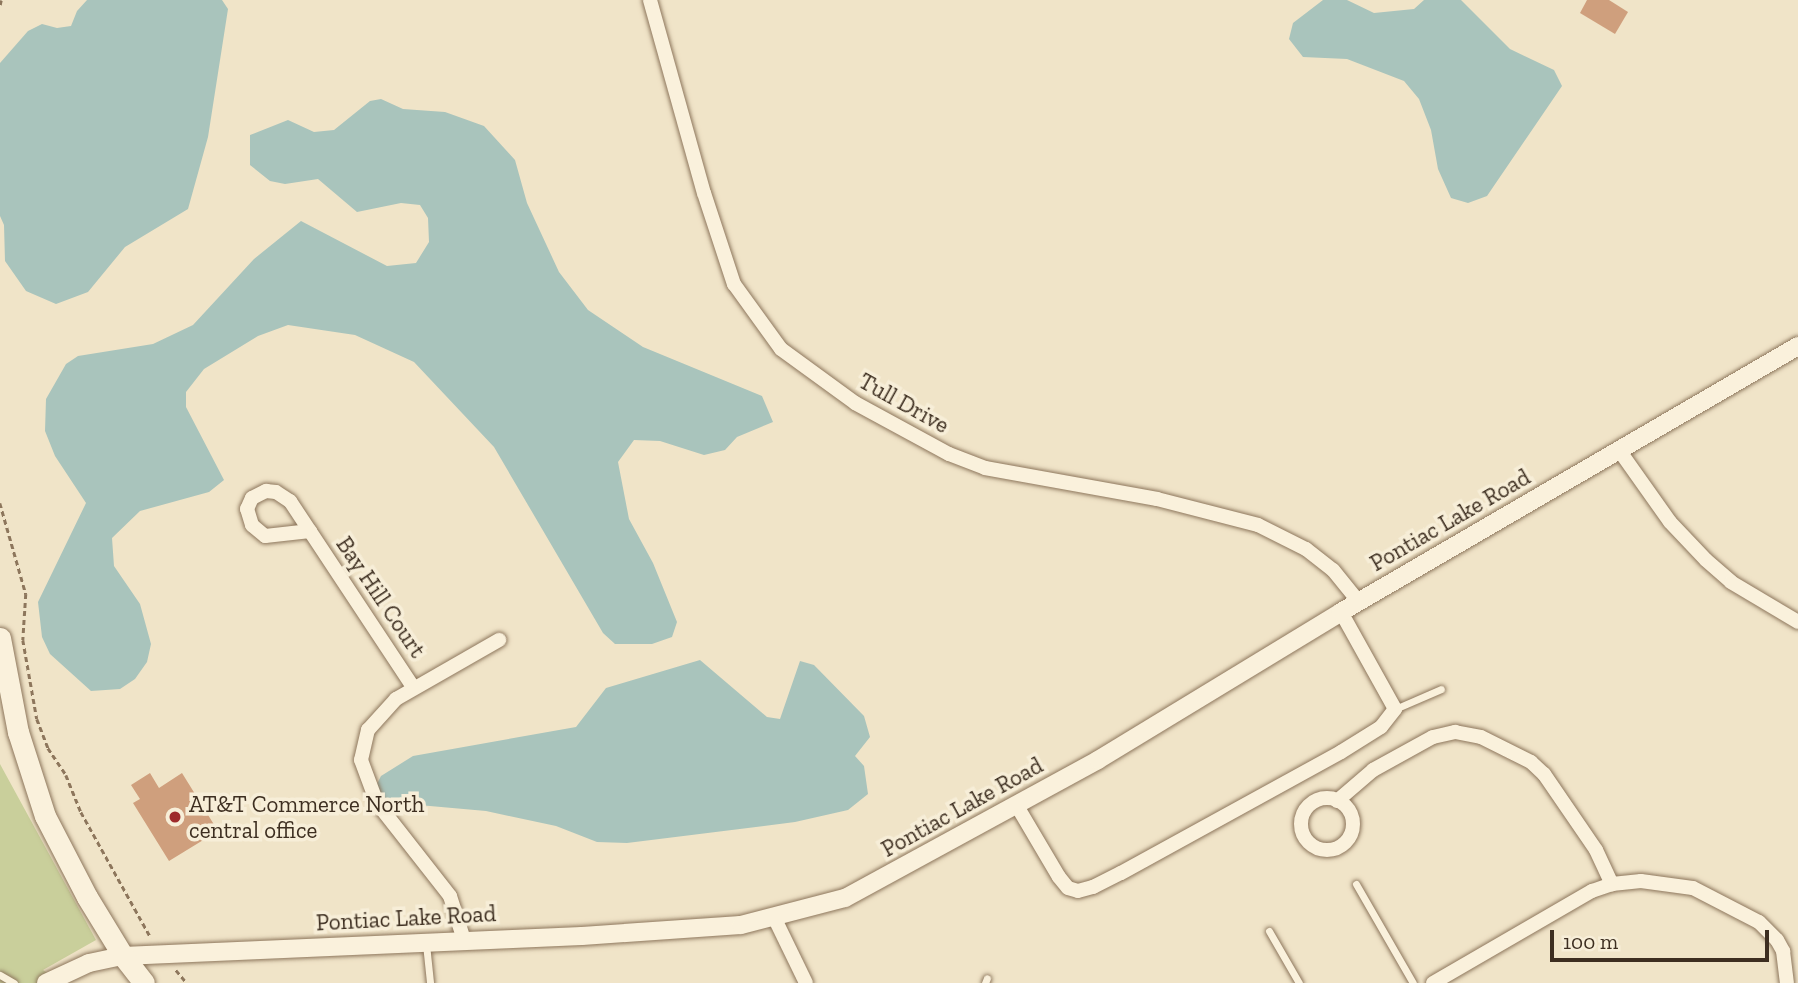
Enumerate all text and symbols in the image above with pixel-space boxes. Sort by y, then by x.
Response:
street label: Tull Drive [854,367,954,439]
street label: Pontiac Lake Road [1365,463,1535,577]
street label: Bay Hill Court [330,531,432,663]
street label: Pontiac Lake Road [876,751,1048,863]
place label: AT&T Commerce North central office [189,790,425,844]
marker: AT&T Commerce North central office [167,809,183,825]
street label: Pontiac Lake Road [315,900,497,936]
scale bar [1553,916,1772,960]
text: 100 m [1563,929,1618,954]

